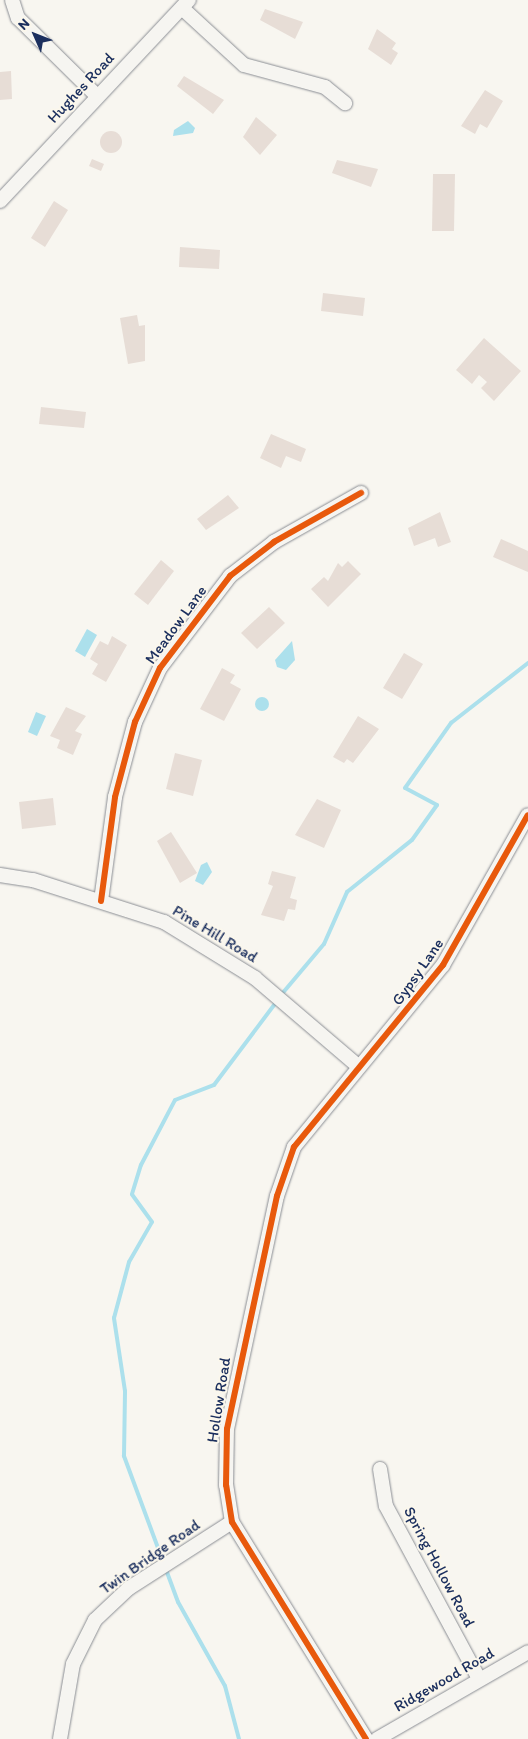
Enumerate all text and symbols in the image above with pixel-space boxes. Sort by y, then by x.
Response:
north arrow [10,10,60,60]
text: N [14,15,33,34]
street label: Hughes Road [44,49,118,127]
street label: Meadow Lane [141,582,211,668]
street label: Pine Hill Road [169,901,261,967]
street label: Gypsy Lane [388,935,448,1009]
street label: Hollow Road [203,1356,235,1444]
street label: Spring Hollow Road [399,1503,479,1631]
street label: Twin Bridge Road [96,1515,204,1599]
street label: Ridgewood Road [391,1644,497,1716]

